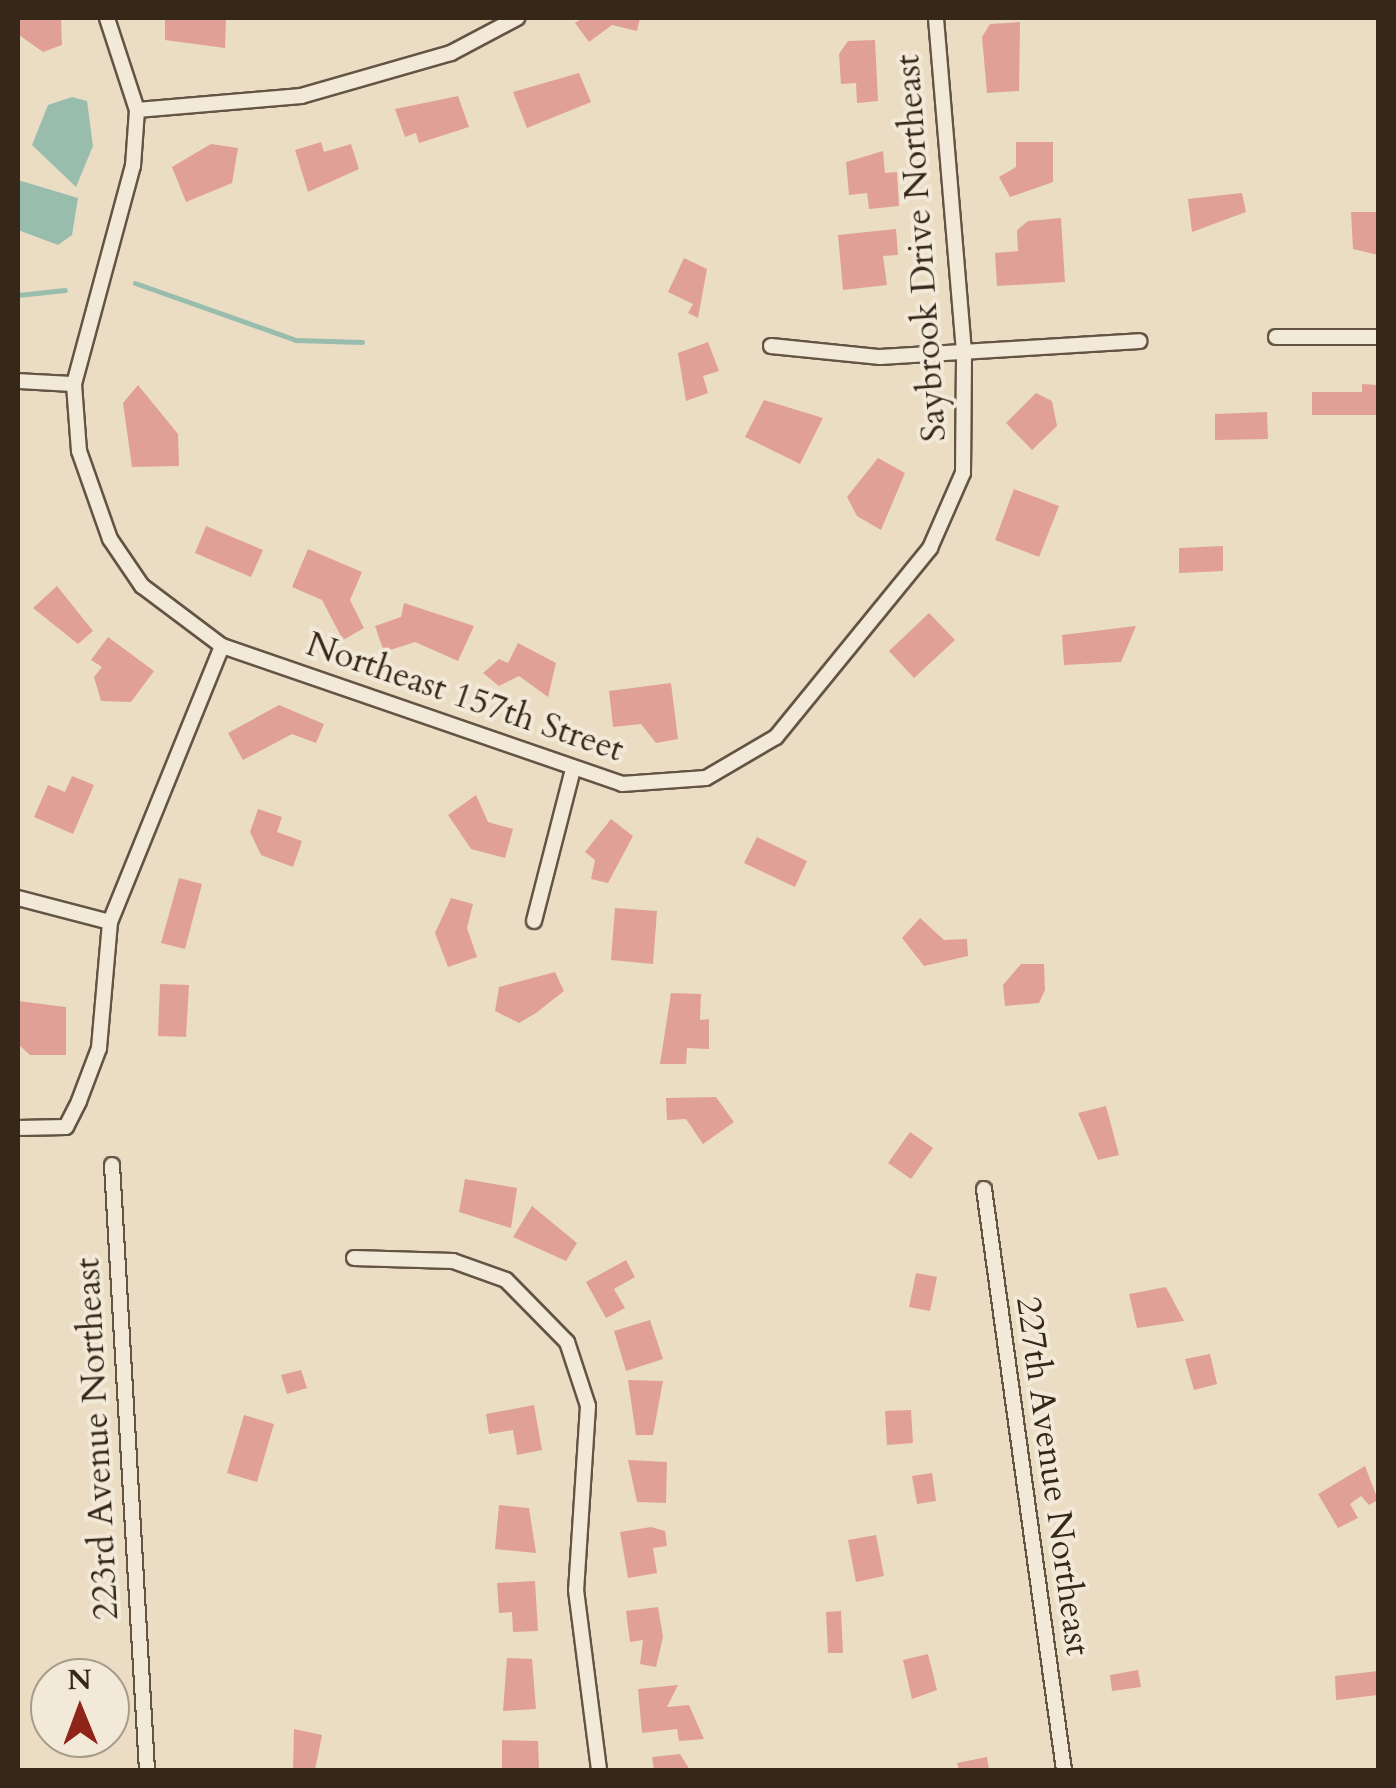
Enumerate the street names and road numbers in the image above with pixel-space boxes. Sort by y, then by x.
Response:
street label: Saybrook Drive Northeast [887,53,955,443]
street label: Northeast 157th Street [301,623,629,771]
street label: 223rd Avenue Northeast [67,1257,127,1621]
street label: 227th Avenue Northeast [1007,1294,1099,1658]

